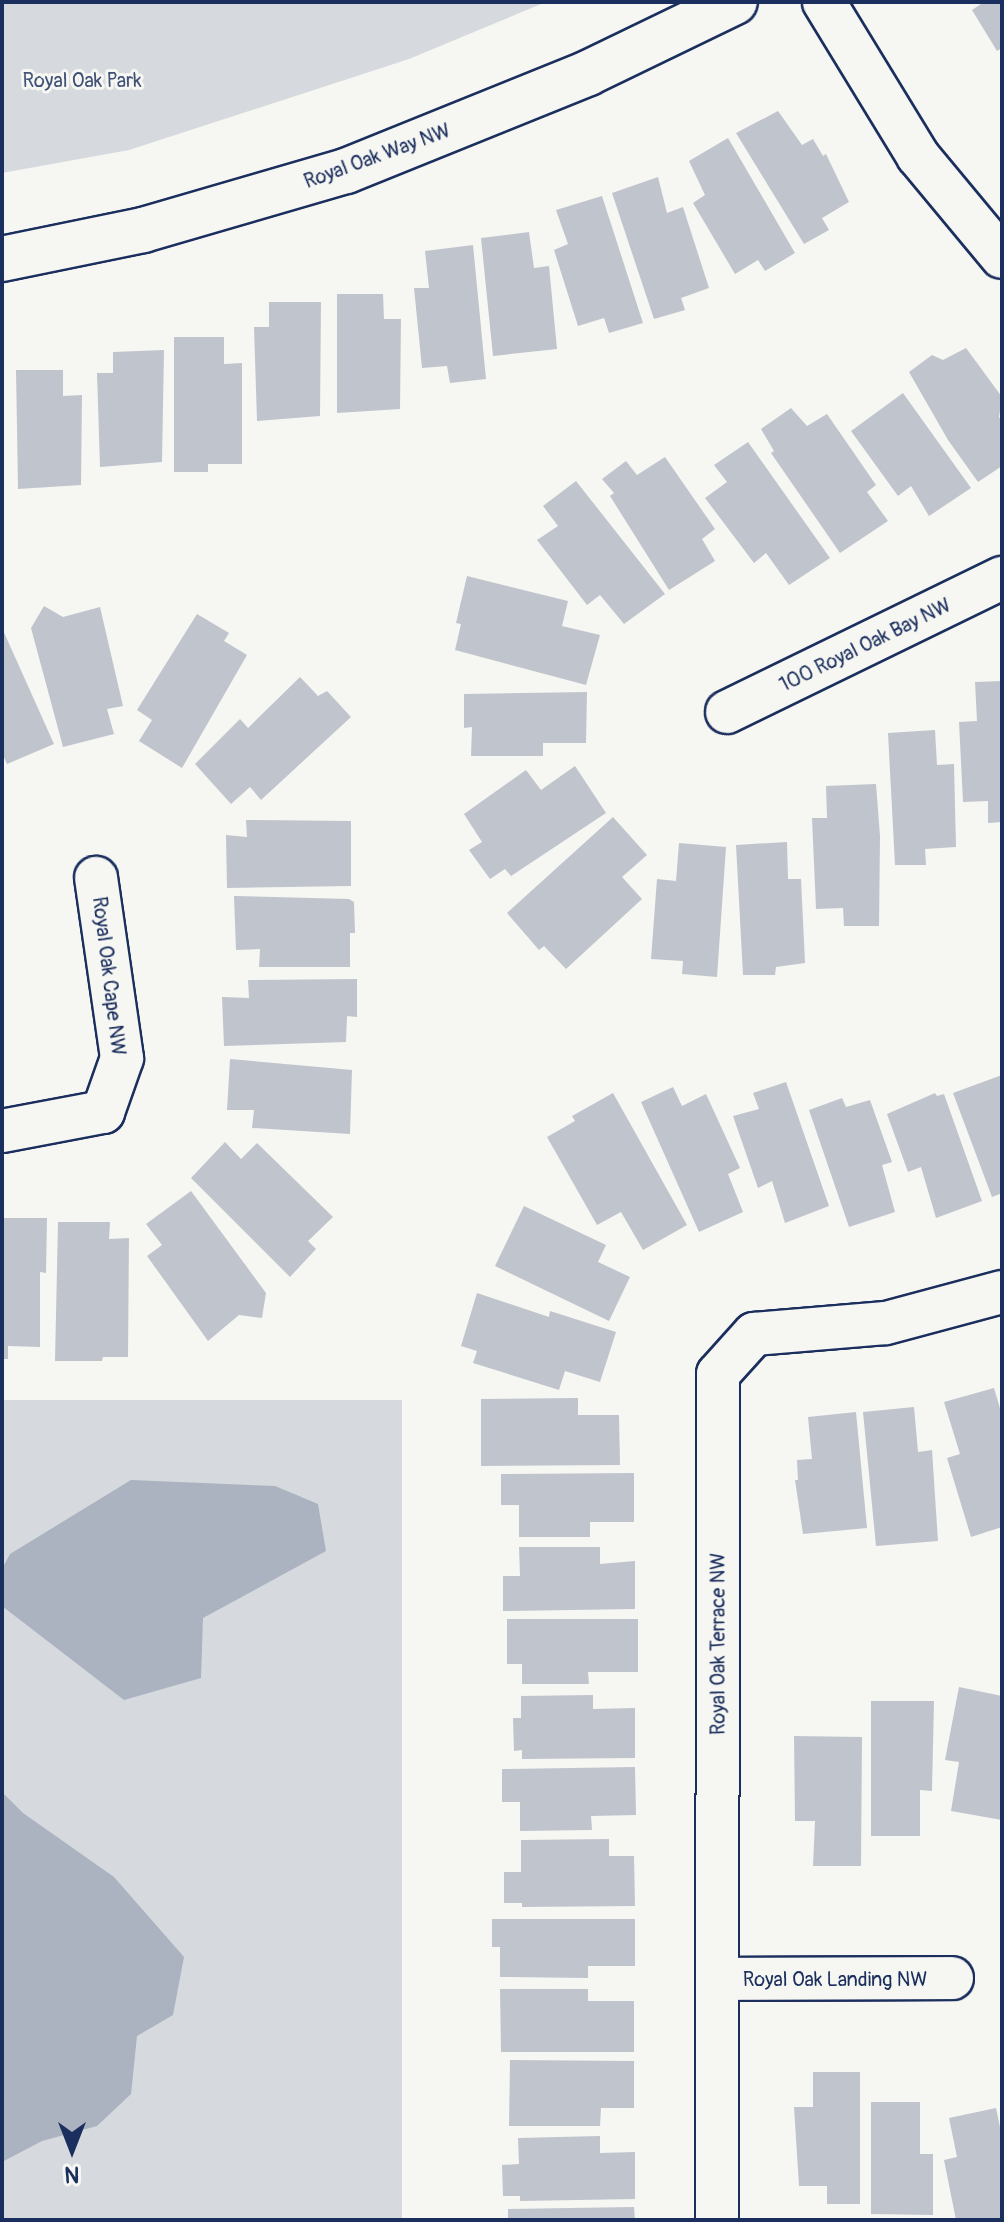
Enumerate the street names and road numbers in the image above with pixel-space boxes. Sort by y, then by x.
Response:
street label: Royal Oak Way NW [301,118,453,194]
street label: 100 Royal Oak Bay NW [775,593,955,697]
street label: Royal Oak Cape NW [87,895,131,1057]
street label: Royal Oak Terrace NW [706,1553,730,1735]
street label: Royal Oak Landing NW [743,1967,927,1991]

